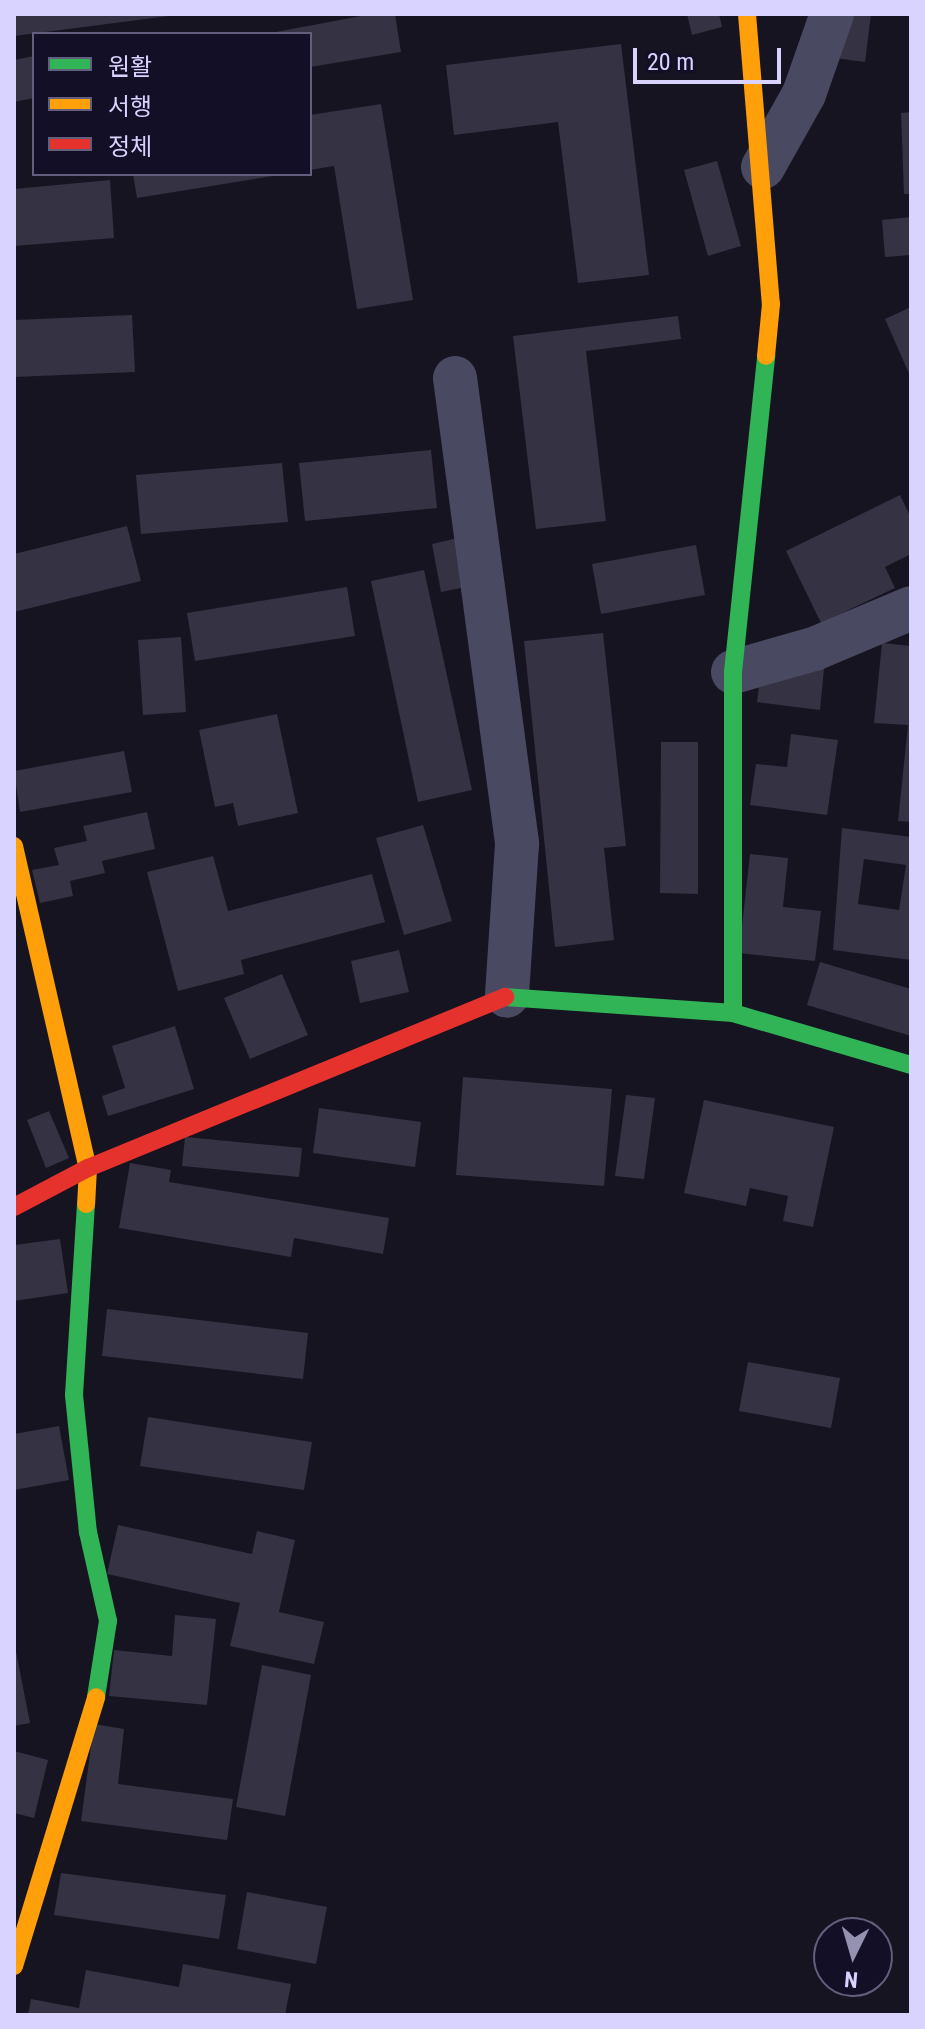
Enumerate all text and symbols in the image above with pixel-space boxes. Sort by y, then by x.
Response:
legend [32,32,312,176]
scale bar [637,32,785,82]
text: 20 m [647,48,694,76]
text: 원활 [108,53,152,81]
text: 서행 [108,93,152,121]
text: 정체 [108,133,152,161]
north arrow [813,1917,893,1997]
text: N [843,1966,859,1992]

